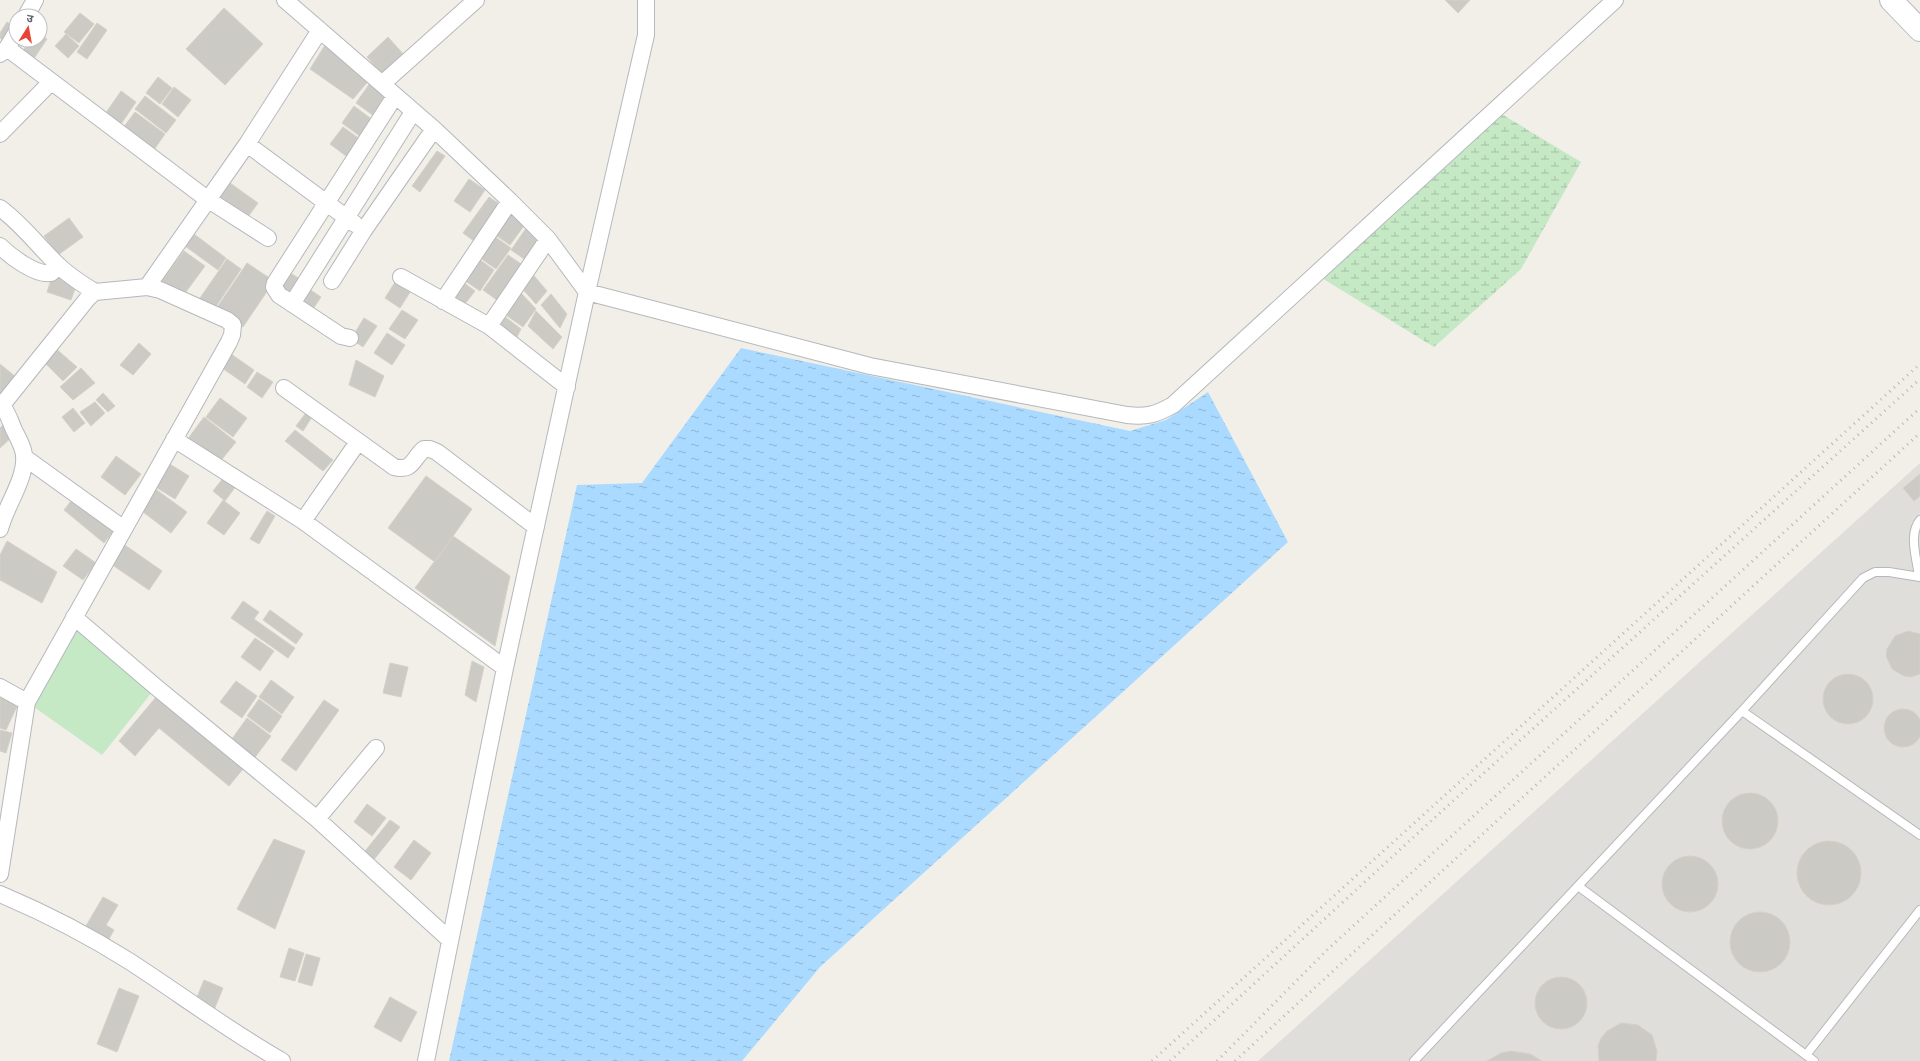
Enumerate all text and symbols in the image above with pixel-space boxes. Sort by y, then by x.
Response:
north arrow [8,8,48,48]
text: उ [25,12,35,26]

